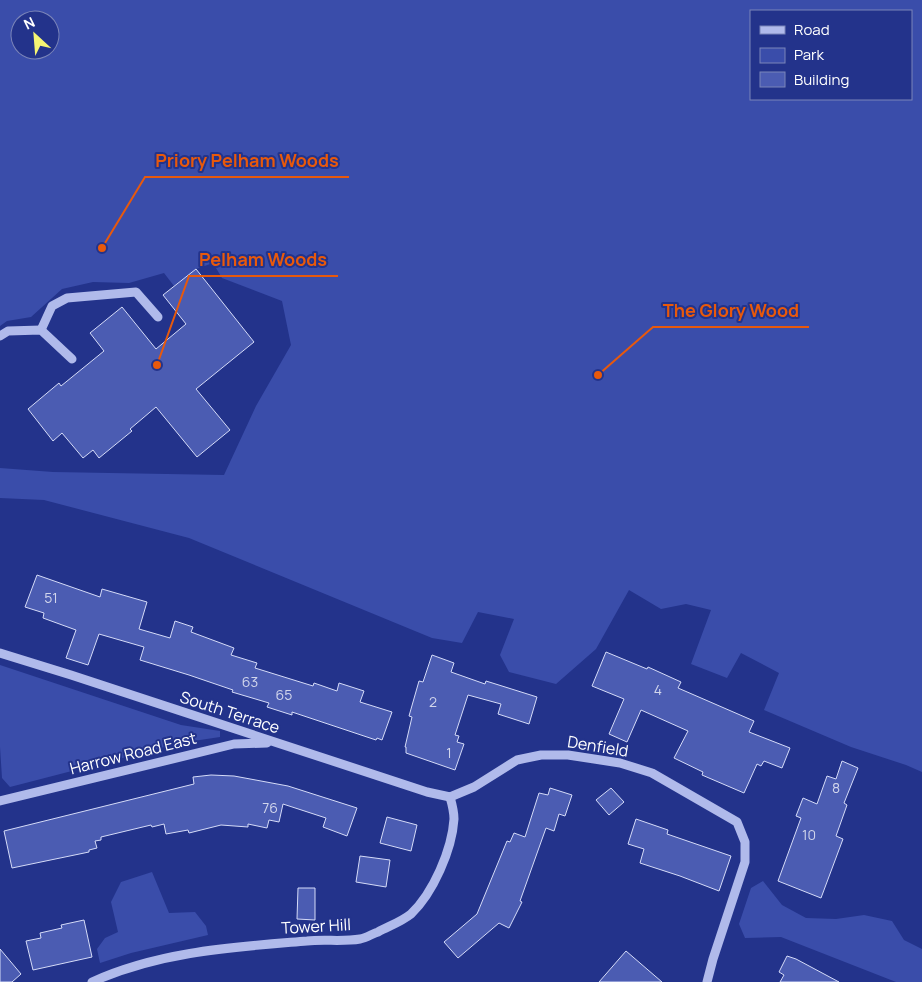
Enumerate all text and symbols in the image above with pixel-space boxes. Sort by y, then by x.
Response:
north arrow [10,10,60,60]
legend [750,10,912,100]
text: N [20,12,38,34]
text: Road [794,19,830,40]
text: Park [794,44,824,65]
text: Building [794,69,849,90]
callout: Priory Pelham Woods [145,144,349,177]
text: Priory Pelham Woods [155,148,339,172]
callout: Pelham Woods [189,243,338,276]
text: Pelham Woods [199,247,327,271]
callout: The Glory Wood [653,294,809,327]
text: The Glory Wood [663,298,799,322]
house number: 51 [44,588,58,607]
house number: 63 [242,672,258,691]
house number: 4 [654,680,662,699]
house number: 65 [276,685,292,704]
street label: South Terrace [177,686,283,738]
house number: 2 [429,692,437,711]
street label: Harrow Road East [67,727,199,779]
street label: Denfield [566,730,630,762]
house number: 1 [446,743,452,762]
house number: 8 [832,778,840,797]
house number: 76 [262,798,278,817]
house number: 10 [802,825,816,844]
street label: Tower Hill [281,913,351,939]

